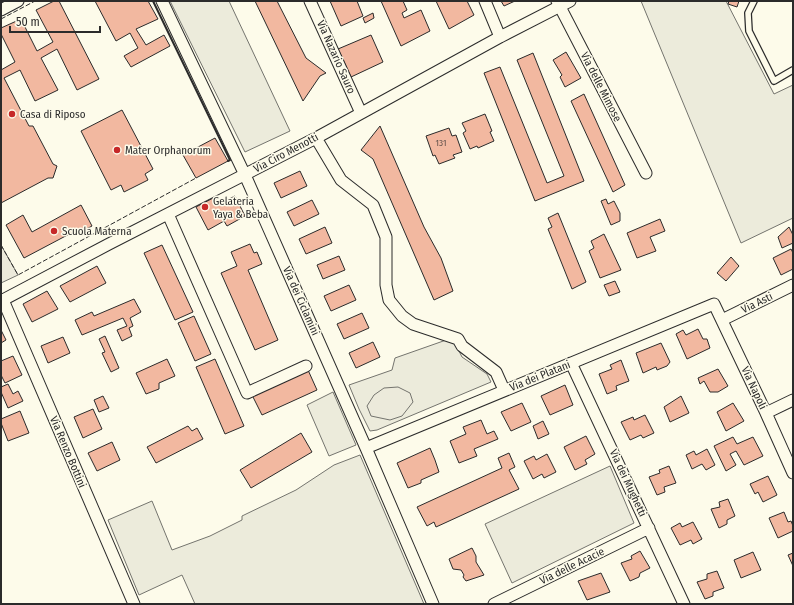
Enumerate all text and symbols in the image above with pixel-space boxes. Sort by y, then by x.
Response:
scale bar [10,8,100,34]
text: 50 m [16,15,40,29]
street label: Via Nazario Sauro [314,18,358,96]
street label: Via delle Mimose [578,50,624,124]
place label: Casa di Riposo [20,108,86,121]
marker: Casa di Riposo [7,109,17,119]
street label: Via Ciro Menotti [251,130,321,176]
house number: 131 [436,138,446,148]
place label: Mater Orphanorum [125,144,211,157]
marker: Mater Orphanorum [112,145,122,155]
place label: Gelateria Yaya & Beba [213,195,268,221]
marker: Gelateria Yaya & Beba [200,202,210,212]
place label: Scuola Materna [62,225,132,238]
marker: Scuola Materna [49,226,59,236]
street label: Via dei Ciclamini [280,264,322,338]
street label: Via Asti [739,290,775,316]
street label: Via dei Platani [508,358,572,394]
street label: Via Napoli [738,365,770,412]
street label: Via Renzo Bottini [47,414,89,490]
street label: Via dei Mughetti [607,447,649,519]
street label: Via delle Acacie [538,545,606,587]

